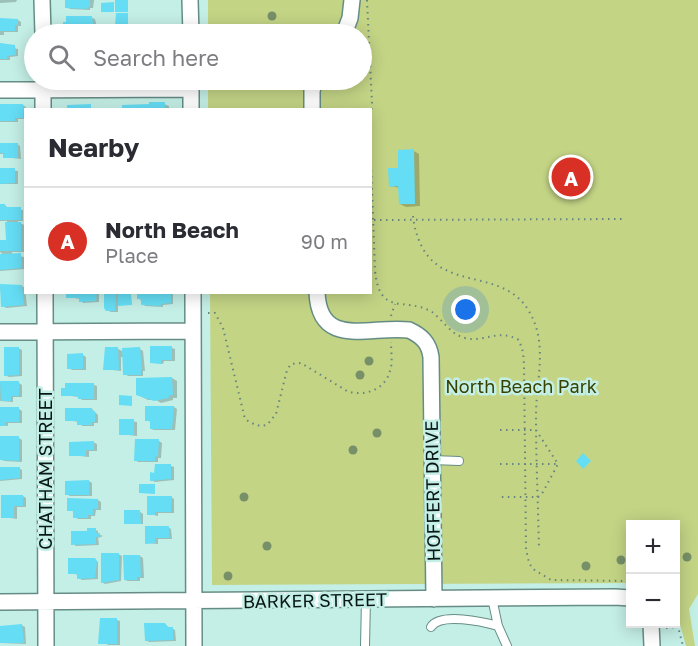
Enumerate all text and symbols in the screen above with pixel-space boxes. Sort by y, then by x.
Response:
search box [24,24,372,90]
icon: search [45,41,78,74]
text: Search here [93,44,219,71]
text: Nearby [48,132,139,163]
pin: A [552,154,590,200]
text: North Beach [105,216,239,243]
text: A [60,229,75,253]
text: 90 m [301,229,348,253]
text: Place [105,243,158,267]
your location [451,295,480,324]
park label: North Beach Park [445,375,597,397]
street label: CHATHAM STREET [34,388,56,550]
street label: HOFFERT DRIVE [420,420,444,562]
map controls [626,520,680,628]
button: + [626,520,680,574]
button: − [626,574,680,628]
street label: BARKER STREET [243,588,387,612]

